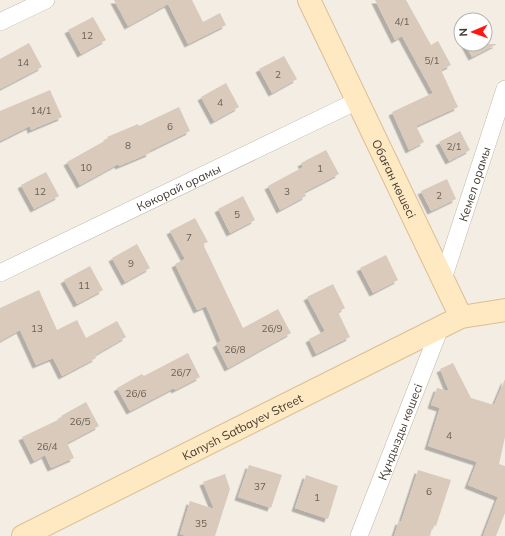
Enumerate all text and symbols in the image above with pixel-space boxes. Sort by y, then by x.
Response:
north arrow [453,12,493,52]
house number: 4/1 [395,15,409,28]
text: N [456,28,470,37]
house number: 12 [81,29,93,42]
house number: 5/1 [425,54,439,67]
house number: 14 [17,56,29,69]
house number: 2 [275,68,281,81]
house number: 4 [217,96,223,109]
house number: 14/1 [31,104,51,117]
house number: 6 [167,120,173,133]
street label: Обаған көшесі [369,137,420,220]
house number: 8 [125,139,131,152]
house number: 2/1 [447,140,461,153]
street label: Кемел орамы [455,145,493,223]
street label: Көкорай орамы [134,160,223,214]
house number: 10 [80,161,92,174]
house number: 1 [317,162,323,175]
house number: 12 [34,185,46,198]
house number: 3 [284,185,290,198]
house number: 2 [436,189,442,202]
house number: 5 [234,208,240,221]
house number: 7 [186,231,192,244]
house number: 9 [128,257,134,270]
house number: 11 [78,279,90,292]
house number: 13 [31,322,43,335]
house number: 26/9 [262,322,282,335]
house number: 26/8 [225,343,245,356]
house number: 26/7 [171,366,191,379]
street label: Құндызды көшесі [374,381,425,482]
house number: 26/6 [126,387,146,400]
street label: Kanysh Satbayev Street [179,390,305,463]
house number: 26/5 [70,415,90,428]
house number: 4 [446,429,452,442]
house number: 26/4 [37,440,57,453]
house number: 37 [254,480,266,493]
house number: 6 [426,485,432,498]
house number: 1 [314,491,320,504]
house number: 35 [195,517,207,530]

